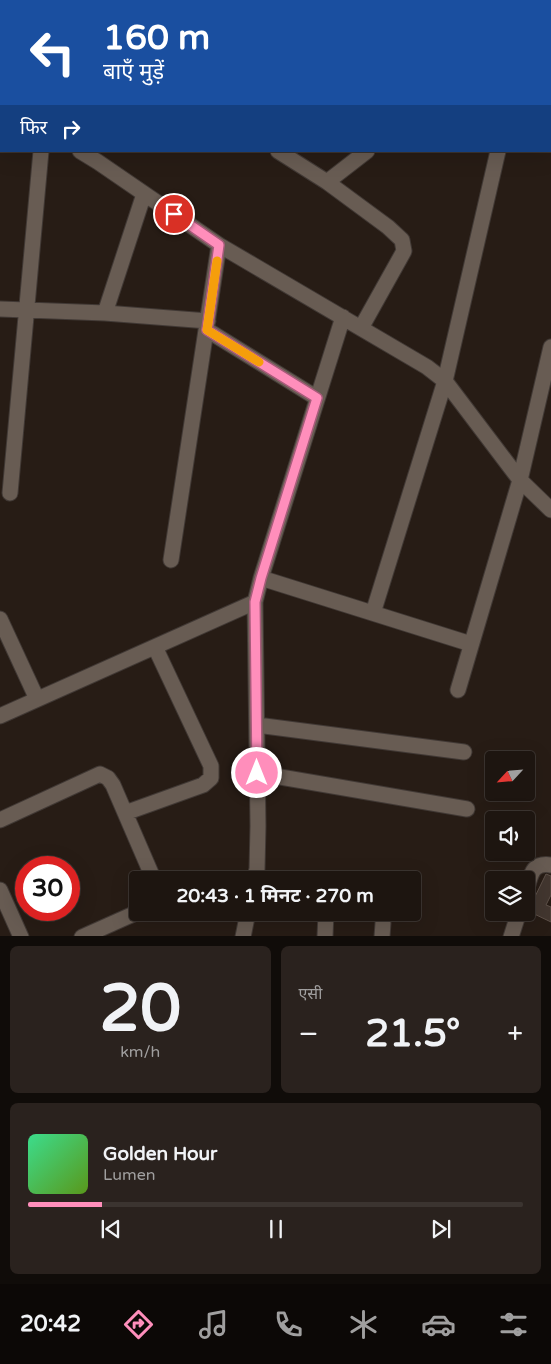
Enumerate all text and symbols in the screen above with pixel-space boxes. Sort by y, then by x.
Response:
text: 160 m [103,17,210,59]
icon: left [20,20,85,85]
text: बाएँ मुड़ें [103,59,164,85]
icon: right [57,115,85,143]
text: फिर [20,117,47,139]
pin [153,193,195,235]
icon: arrive [160,200,188,228]
position arrow [230,746,282,798]
north arrow [485,751,535,801]
map controls [485,751,535,921]
button: sound [485,811,535,861]
speed limit sign: 30 [15,856,80,921]
button: layers [485,871,535,921]
text: 20:43 · 1 मिनट · 270 m [176,885,374,907]
text: 20 [99,970,181,1049]
text: एसी [299,984,322,1004]
text: 21.5° [365,1011,460,1057]
text: − [299,1017,318,1051]
text: + [507,1017,523,1051]
text: km/h [120,1042,160,1062]
text: Golden Hour [103,1143,217,1165]
text: Lumen [103,1165,155,1185]
icon: previous [97,1215,125,1243]
icon: pause [262,1215,290,1243]
icon: next [427,1215,455,1243]
icon: directions [121,1307,156,1342]
icon: music [196,1307,231,1342]
icon: phone [271,1307,306,1342]
icon: climate [346,1307,381,1342]
icon: car [421,1307,456,1342]
icon: filters [496,1307,531,1342]
text: 20:42 [20,1311,81,1337]

